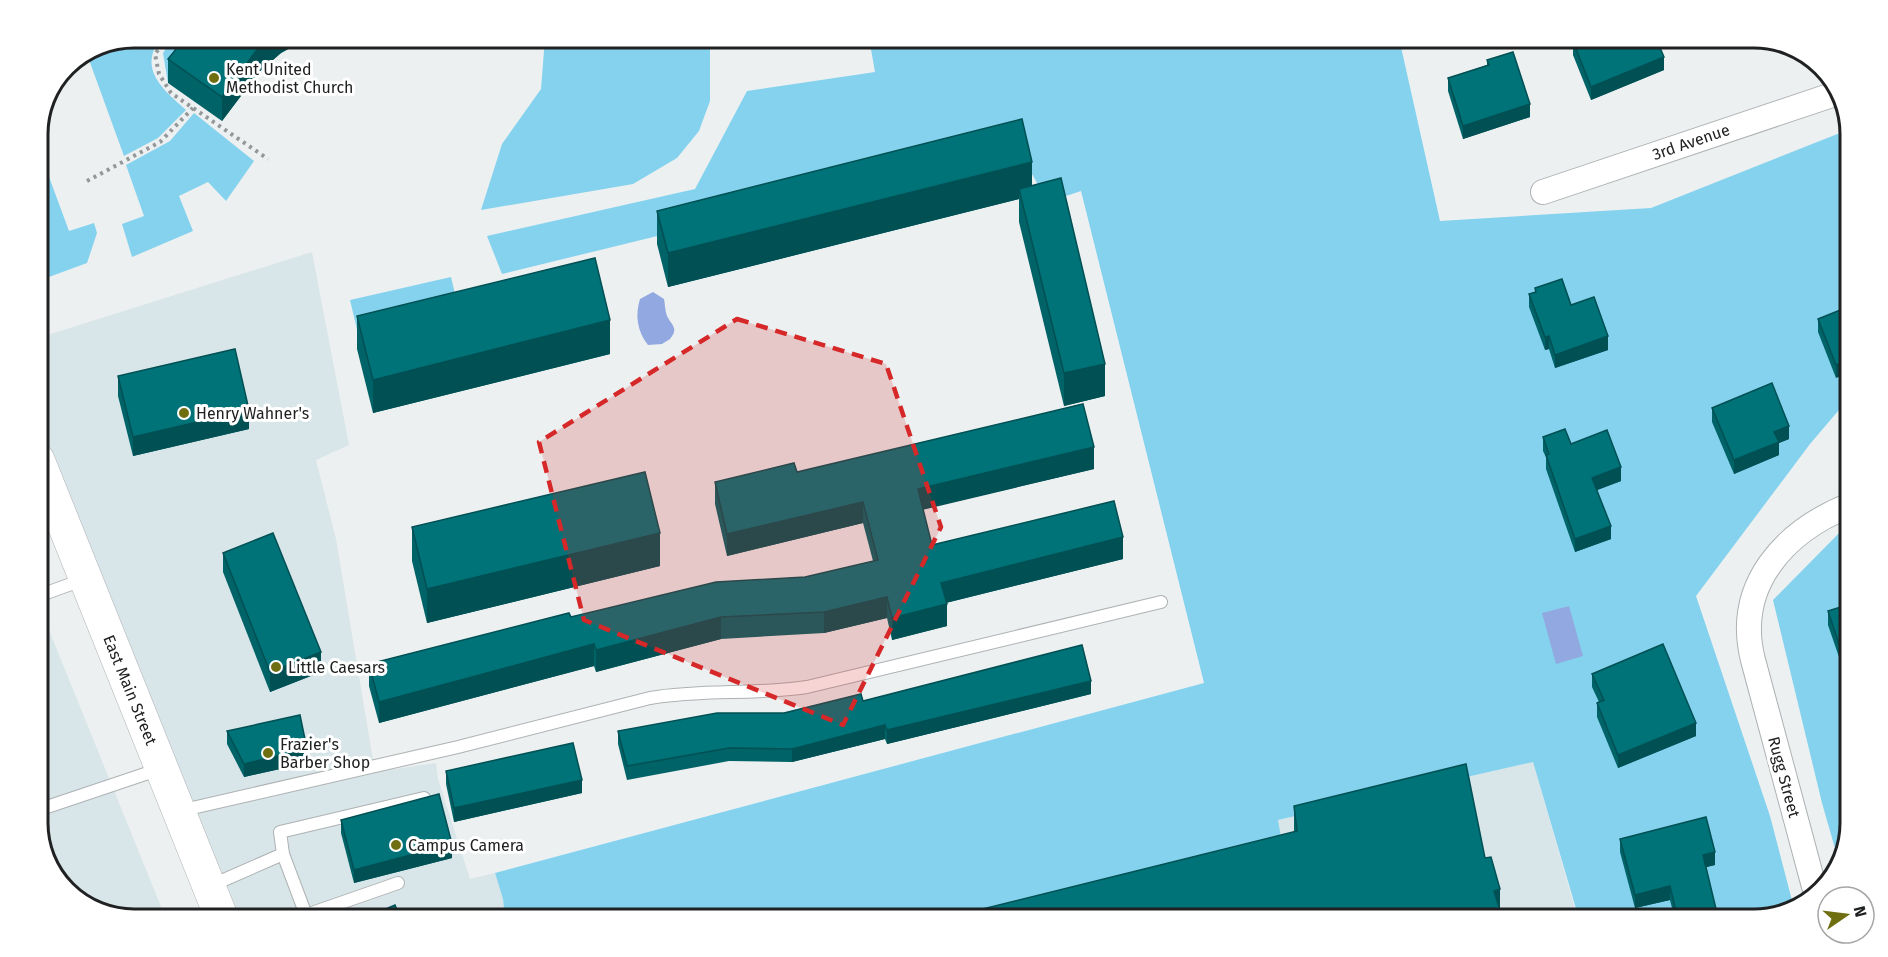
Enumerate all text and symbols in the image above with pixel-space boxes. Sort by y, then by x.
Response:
place label: Kent United Methodist Church [226,60,353,97]
marker: Kent United Methodist Church [207,71,221,85]
street label: 3rd Avenue [1650,120,1732,164]
place label: Henry Wahner's [196,404,309,423]
marker: Henry Wahner's [177,406,191,420]
street label: East Main Street [99,632,161,748]
place label: Little Caesars [288,658,385,677]
marker: Little Caesars [269,660,283,674]
street label: Rugg Street [1764,734,1804,820]
place label: Frazier's Barber Shop [280,735,370,772]
marker: Frazier's Barber Shop [261,746,275,760]
place label: Campus Camera [408,836,524,855]
marker: Campus Camera [389,838,403,852]
north arrow [1816,885,1876,945]
text: N [1850,904,1871,919]

